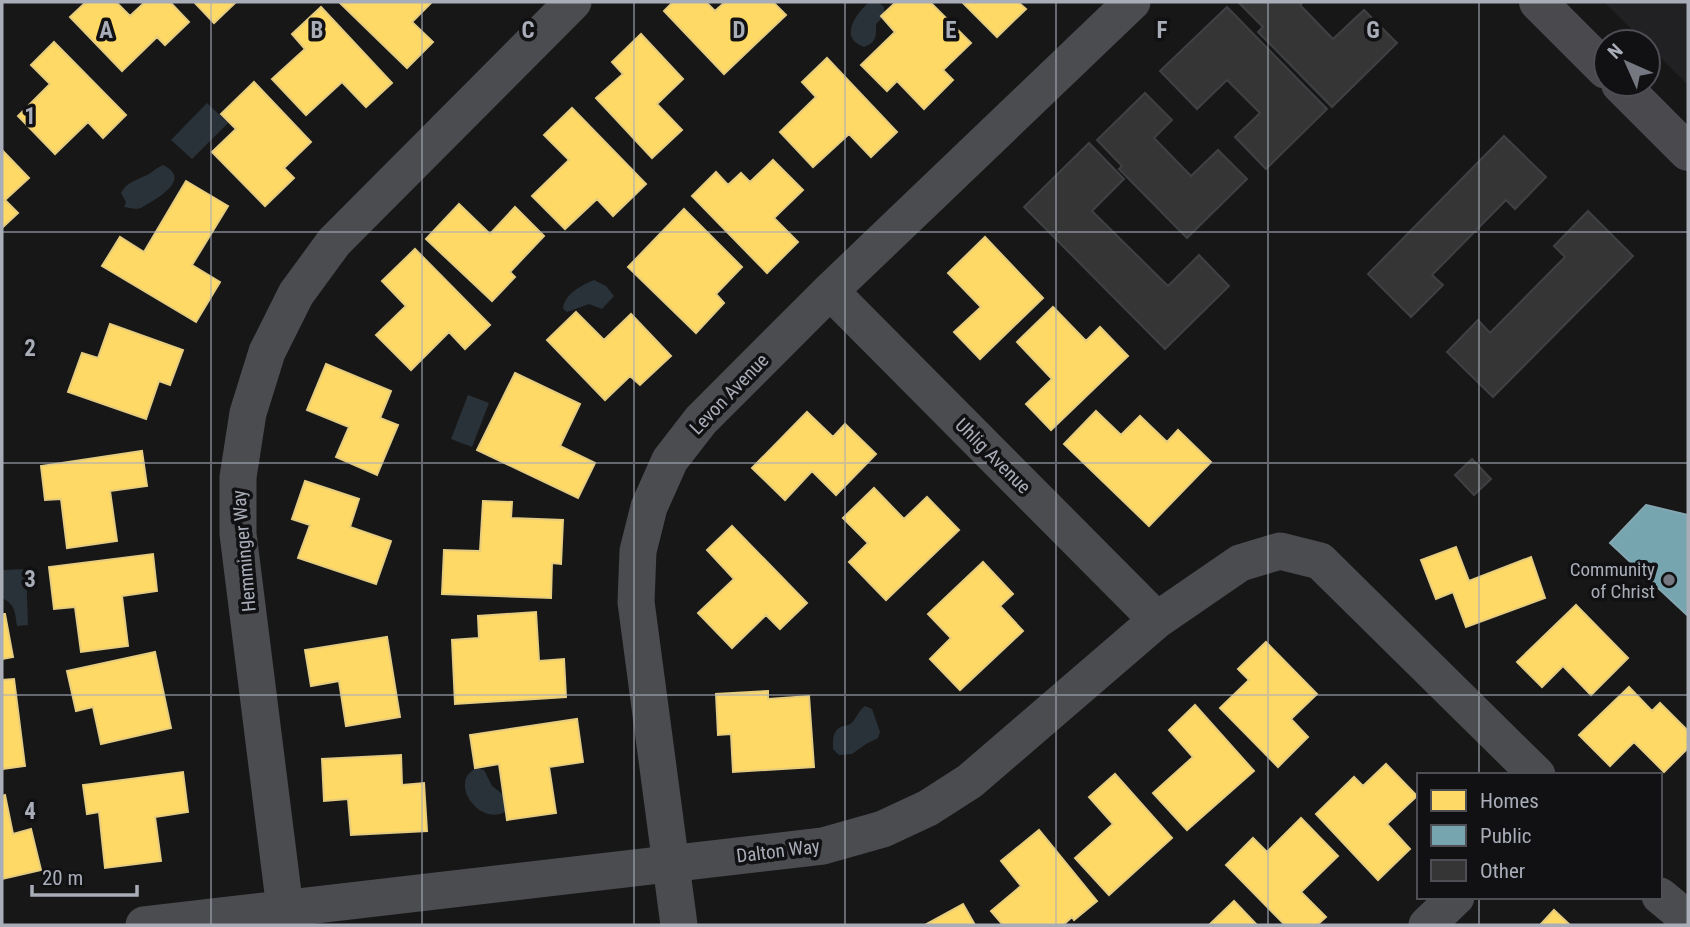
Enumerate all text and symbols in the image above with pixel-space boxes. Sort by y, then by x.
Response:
text: A [99,17,113,44]
text: B [311,17,323,44]
text: C [521,17,535,44]
text: D [733,17,746,44]
text: E [945,17,957,44]
text: F [1157,17,1168,44]
text: G [1366,17,1380,44]
north arrow [1592,28,1662,98]
text: N [1603,39,1628,64]
text: 1 [24,103,36,130]
text: 2 [24,335,36,362]
street label: Levon Avenue [685,349,773,439]
street label: Uhlig Avenue [951,414,1035,498]
street label: Hemminger Way [227,489,261,613]
place label: Community of Christ [1570,558,1655,603]
text: 3 [24,566,36,593]
marker: Community of Christ [1661,572,1677,588]
legend [1417,773,1662,899]
text: Homes [1480,789,1539,813]
text: 4 [24,798,36,825]
text: Public [1480,824,1532,848]
street label: Dalton Way [735,834,821,868]
scale bar [32,853,136,897]
text: Other [1480,859,1525,883]
text: 20 m [42,866,83,890]

